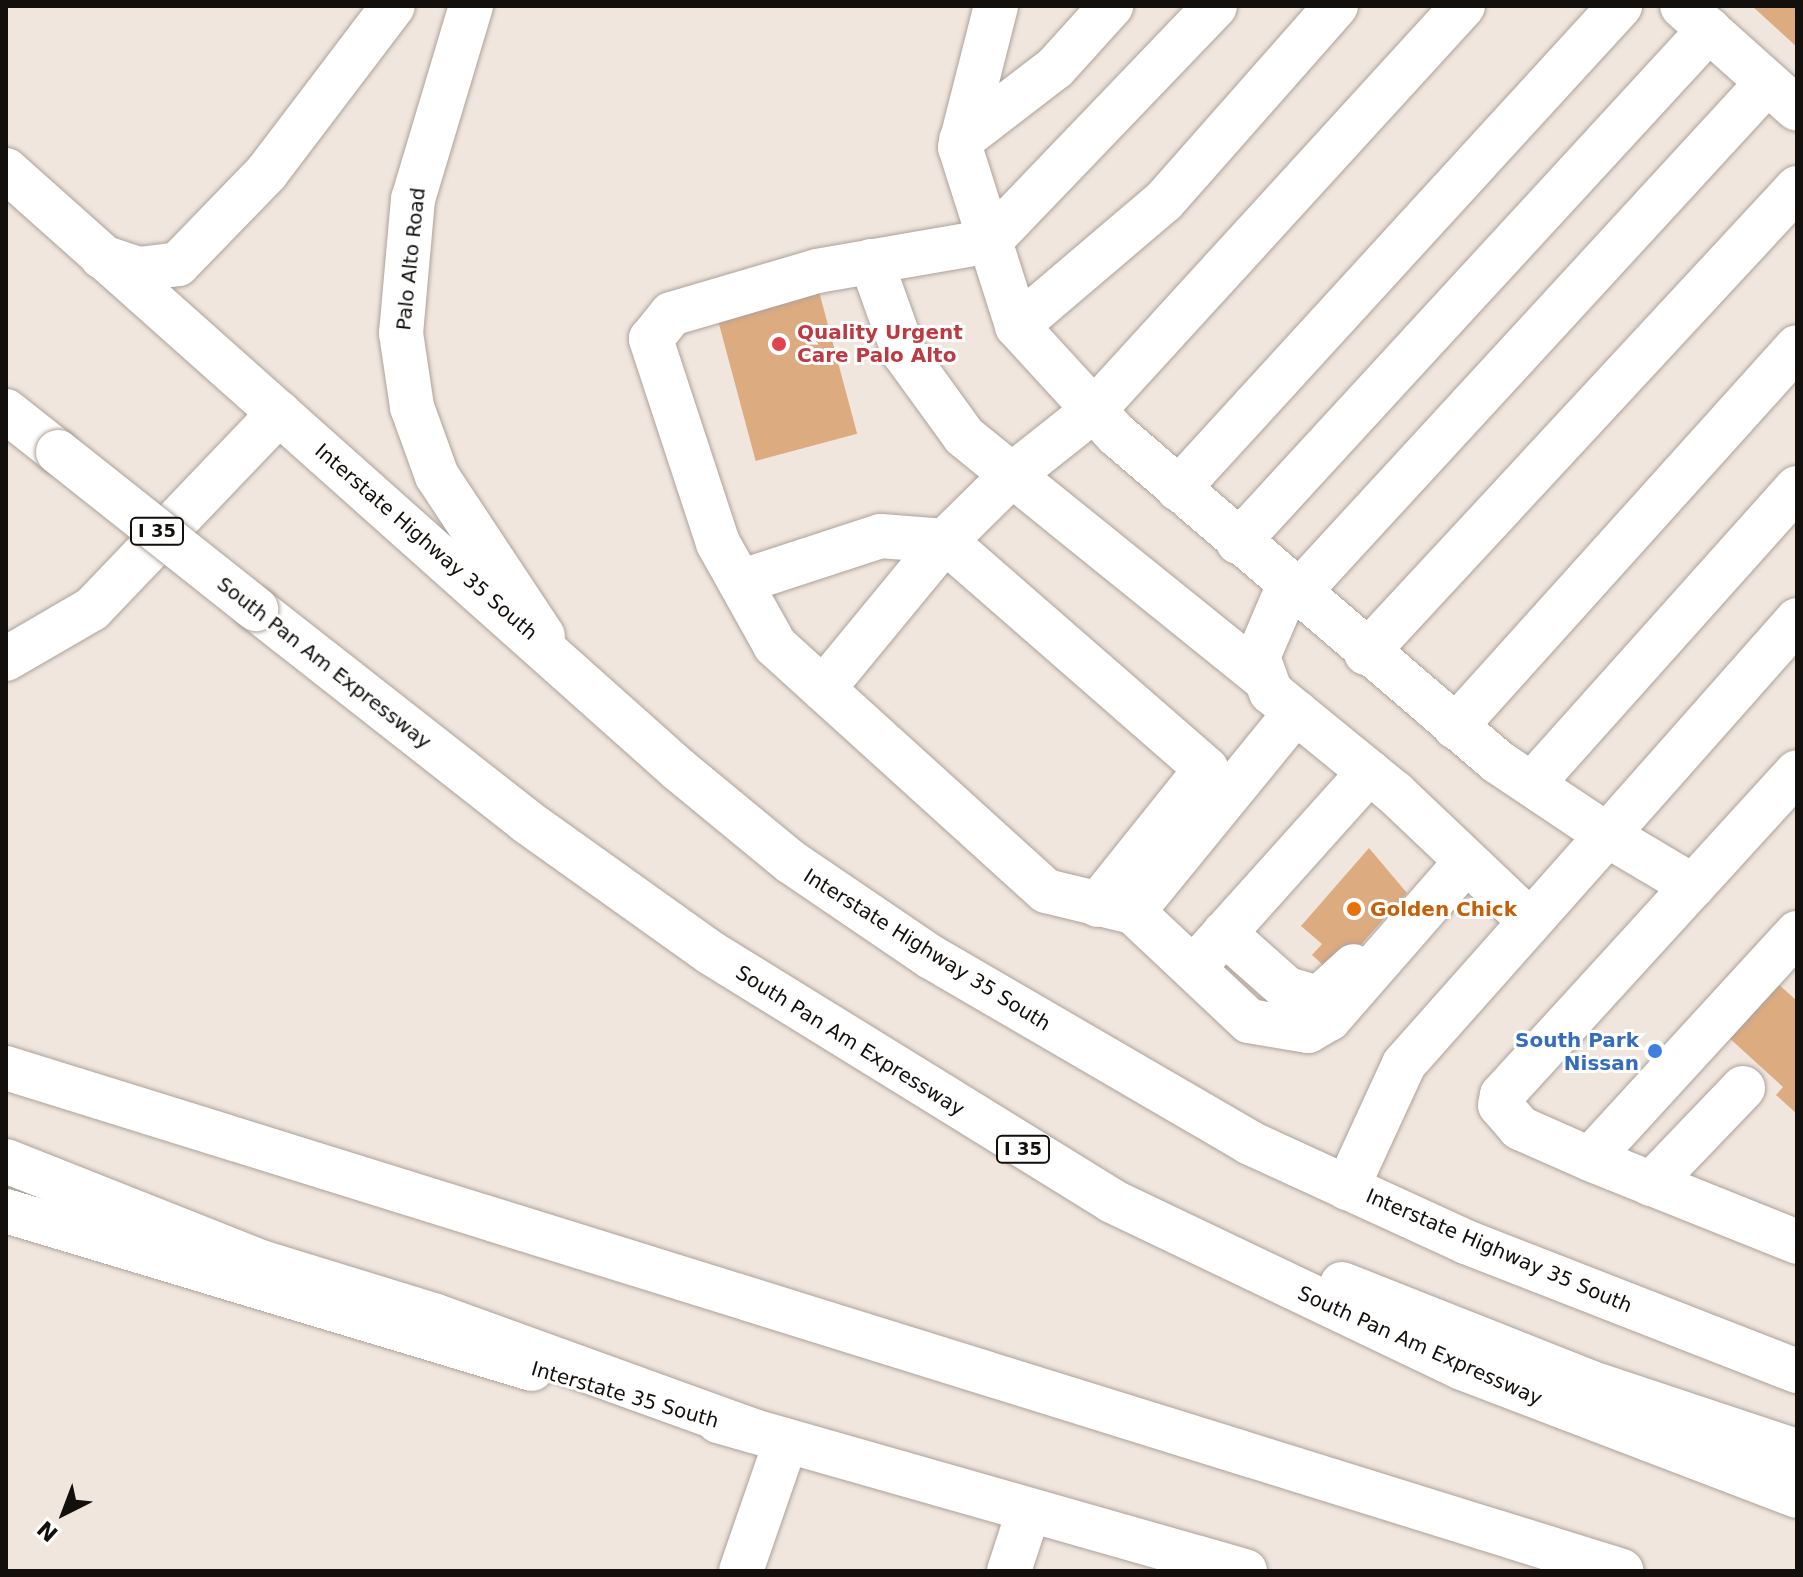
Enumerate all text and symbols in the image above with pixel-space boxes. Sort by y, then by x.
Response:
street label: Palo Alto Road [392,186,430,332]
place label: Quality Urgent Care Palo Alto [797,320,963,367]
marker: Quality Urgent Care Palo Alto [768,333,790,355]
street label: Interstate Highway 35 South [310,439,542,645]
road number: I 35 [129,517,185,545]
street label: South Pan Am Expressway [212,572,436,754]
street label: Interstate Highway 35 South [799,864,1055,1036]
place label: Golden Chick [1370,897,1517,921]
marker: Golden Chick [1345,900,1363,918]
street label: South Pan Am Expressway [731,961,969,1121]
place label: South Park Nissan [1515,1028,1639,1075]
marker: South Park Nissan [1646,1042,1664,1060]
road number: I 35 [995,1135,1051,1163]
street label: Interstate Highway 35 South [1362,1184,1636,1318]
street label: South Pan Am Expressway [1294,1281,1546,1411]
street label: Interstate 35 South [528,1357,722,1433]
north arrow [24,1473,104,1553]
text: N [32,1516,63,1547]

